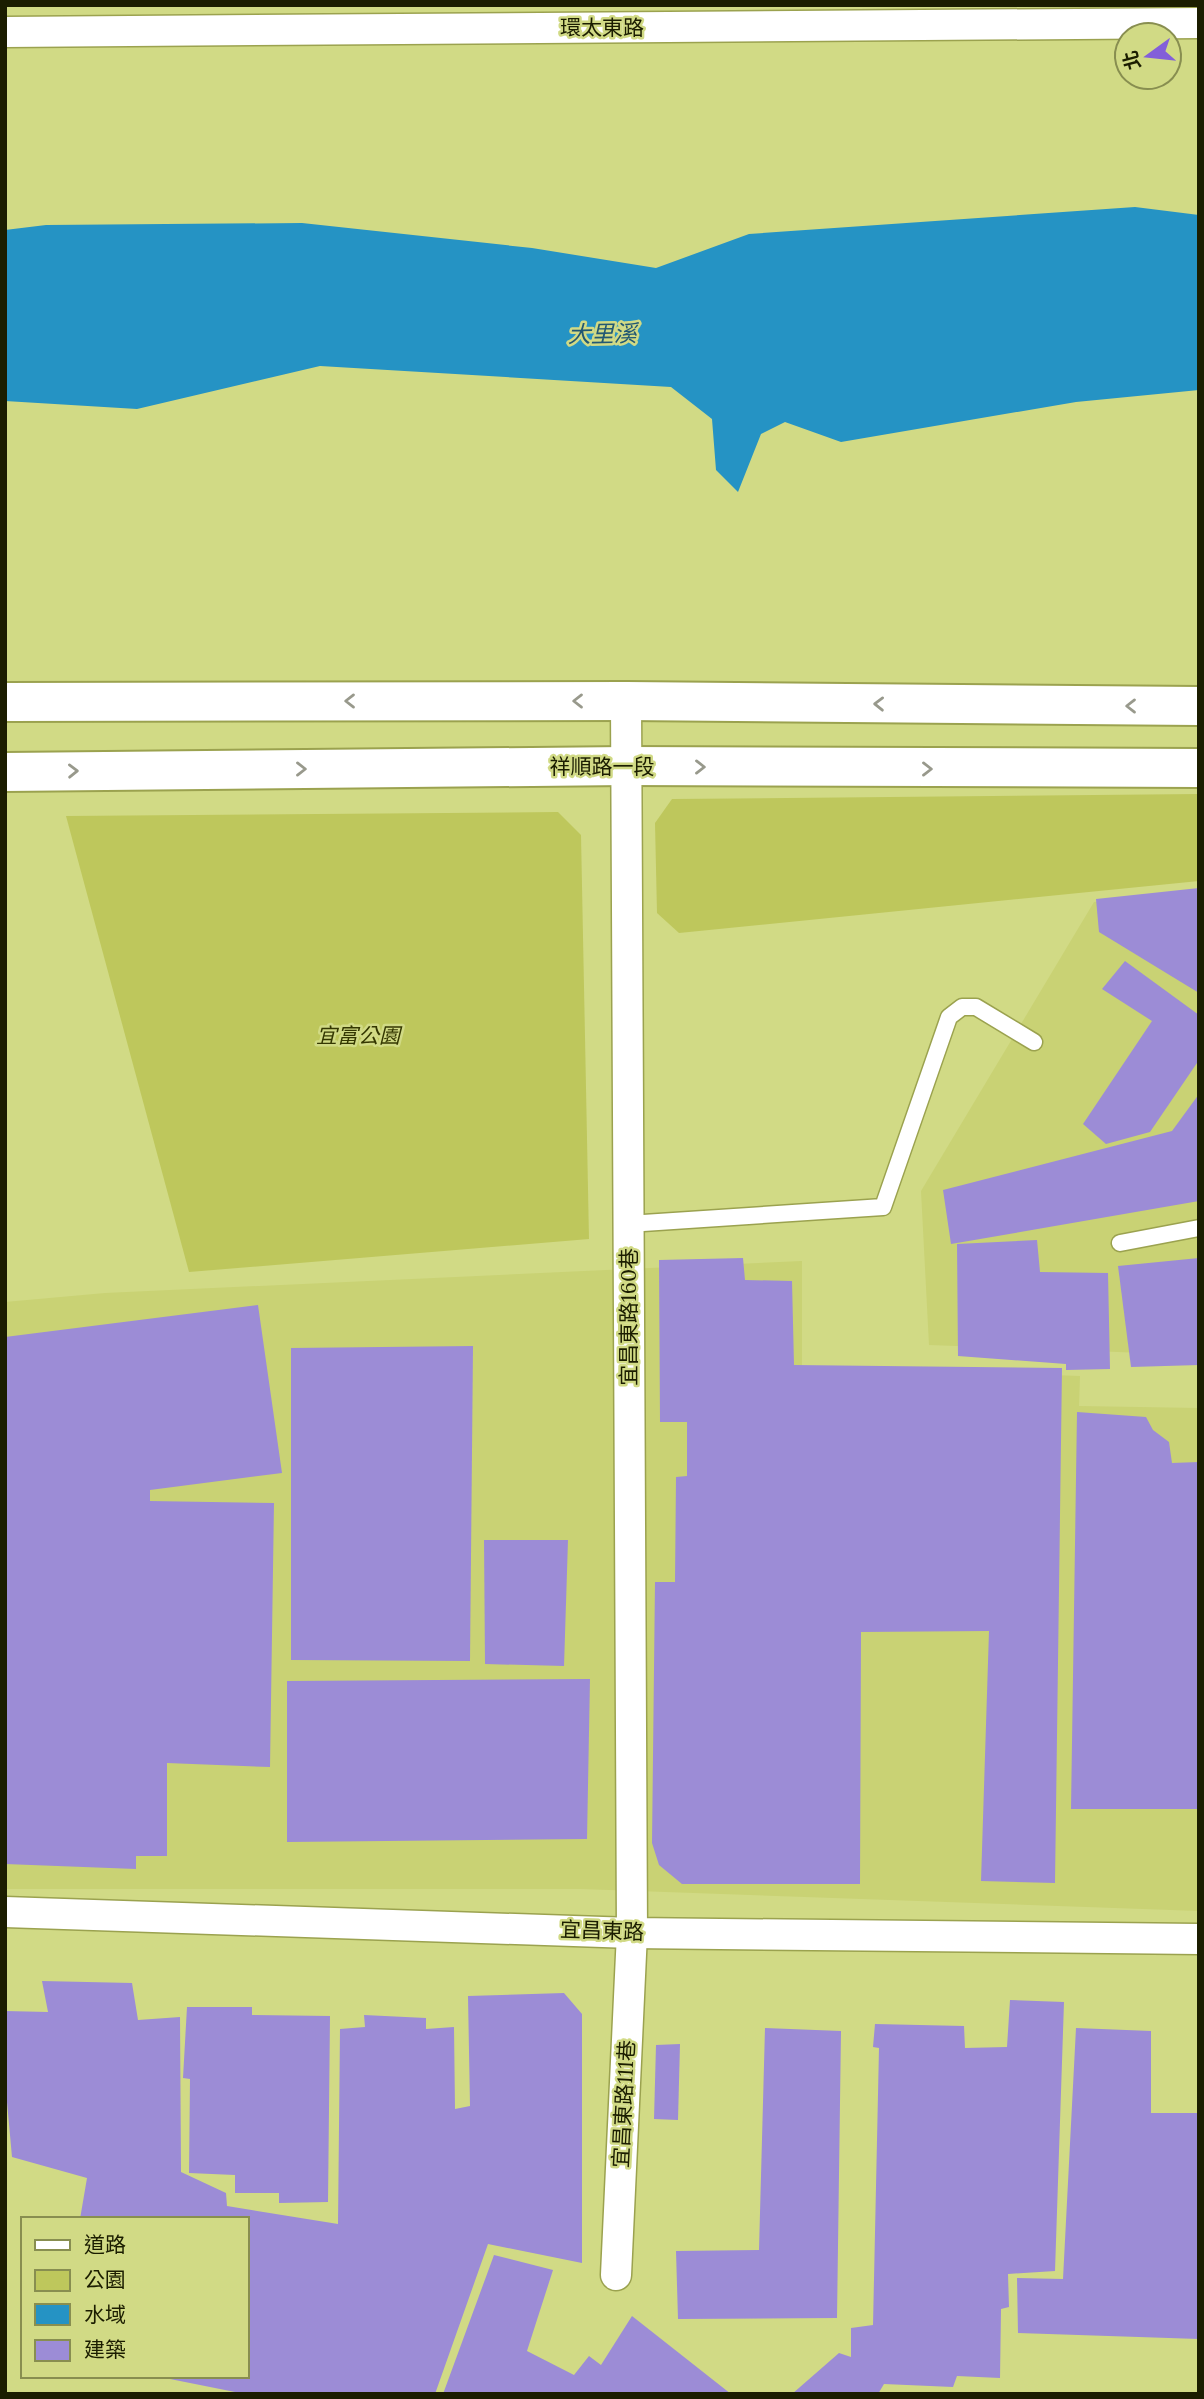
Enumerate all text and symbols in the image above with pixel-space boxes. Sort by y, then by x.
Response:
street label: 環太東路 [560,14,644,41]
north arrow [1113,21,1183,91]
text: 北 [1118,48,1146,73]
water label: 大里溪 [567,318,640,349]
one-way arrow [344,693,355,709]
one-way arrow [572,693,582,709]
one-way arrow [873,697,884,712]
one-way arrow [1125,698,1135,714]
street label: 祥順路一段 [550,753,655,780]
one-way arrow [695,759,706,775]
one-way arrow [296,761,307,777]
one-way arrow [923,761,933,777]
one-way arrow [68,763,79,778]
park label: 宜富公園 [316,1022,403,1049]
street label: 宜昌東路160巷 [615,1248,642,1386]
street label: 宜昌東路 [560,1916,644,1945]
street label: 宜昌東路111巷 [607,2039,640,2169]
legend [21,2217,248,2378]
text: 道路 [84,2231,126,2258]
text: 公園 [84,2266,126,2293]
text: 水域 [84,2301,126,2328]
text: 建築 [84,2336,126,2363]

